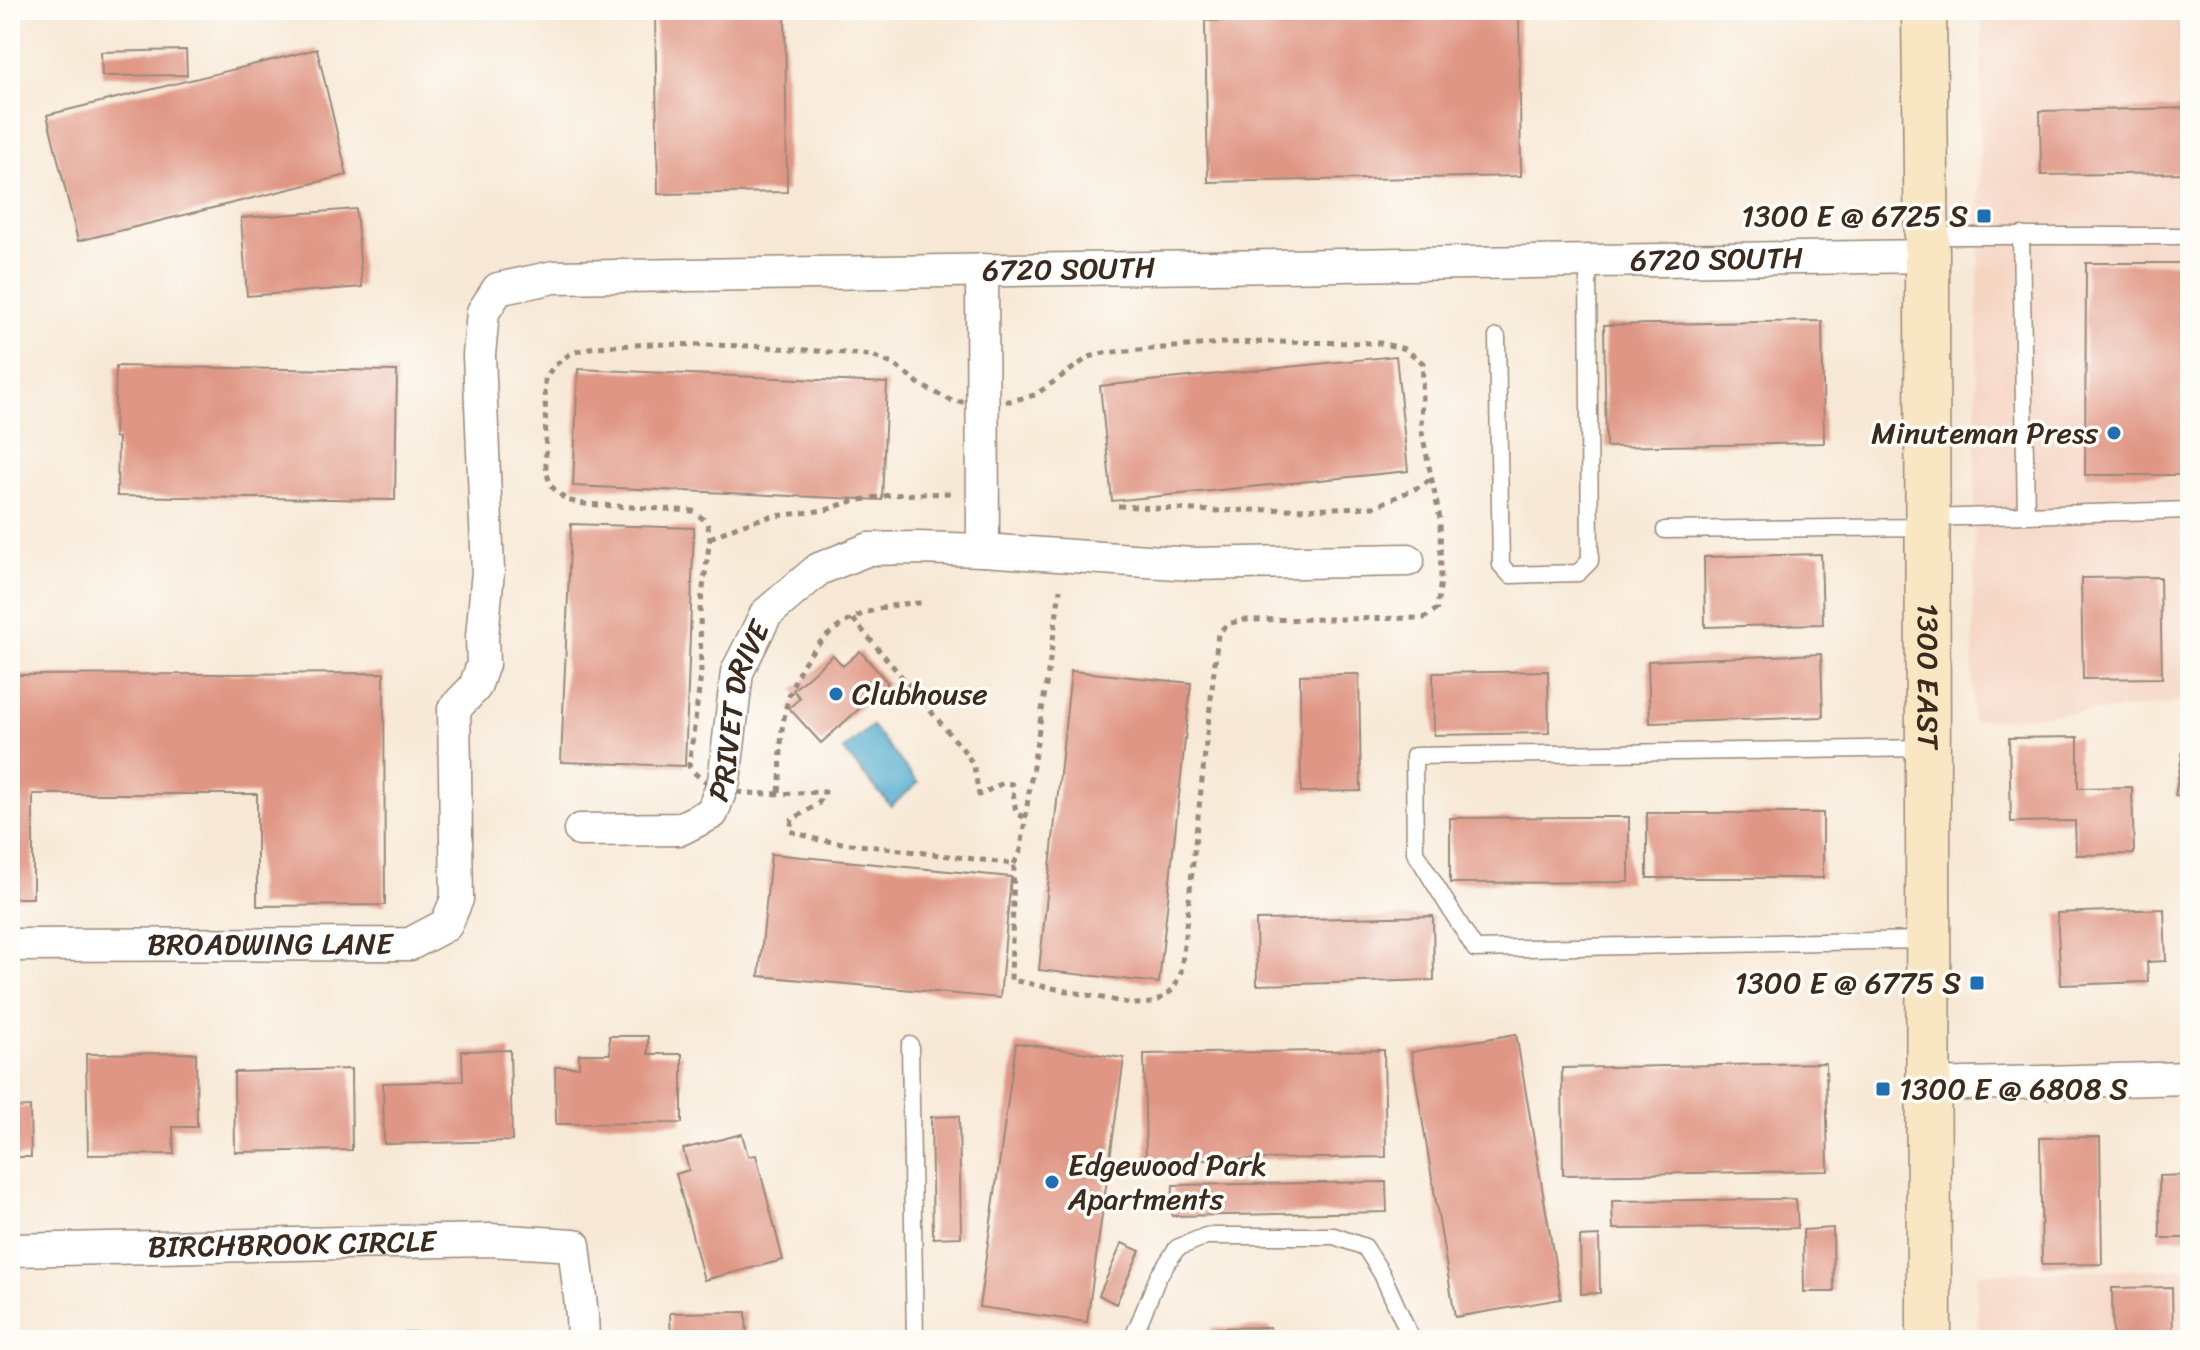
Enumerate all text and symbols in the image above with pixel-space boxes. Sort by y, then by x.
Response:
place label: 1300 E @ 6725 S [1741,189,1968,243]
marker: 1300 E @ 6725 S [1975,207,1993,225]
street label: 6720 SOUTH [1630,231,1804,288]
street label: 6720 SOUTH [982,241,1156,297]
place label: Minuteman Press [1871,406,2098,460]
marker: Minuteman Press [2105,424,2123,442]
street label: 1300 EAST [1901,603,1955,751]
street label: PRIVET DRIVE [692,609,787,810]
place label: Clubhouse [852,667,988,721]
marker: Clubhouse [827,685,845,703]
street label: BROADWING LANE [147,917,395,972]
place label: 1300 E @ 6775 S [1734,956,1961,1010]
marker: 1300 E @ 6775 S [1968,974,1986,992]
place label: 1300 E @ 6808 S [1899,1062,2128,1116]
marker: 1300 E @ 6808 S [1874,1080,1892,1098]
place label: Edgewood Park Apartments [1067,1138,1267,1226]
marker: Edgewood Park Apartments [1043,1173,1061,1191]
street label: BIRCHBROOK CIRCLE [147,1214,439,1274]

